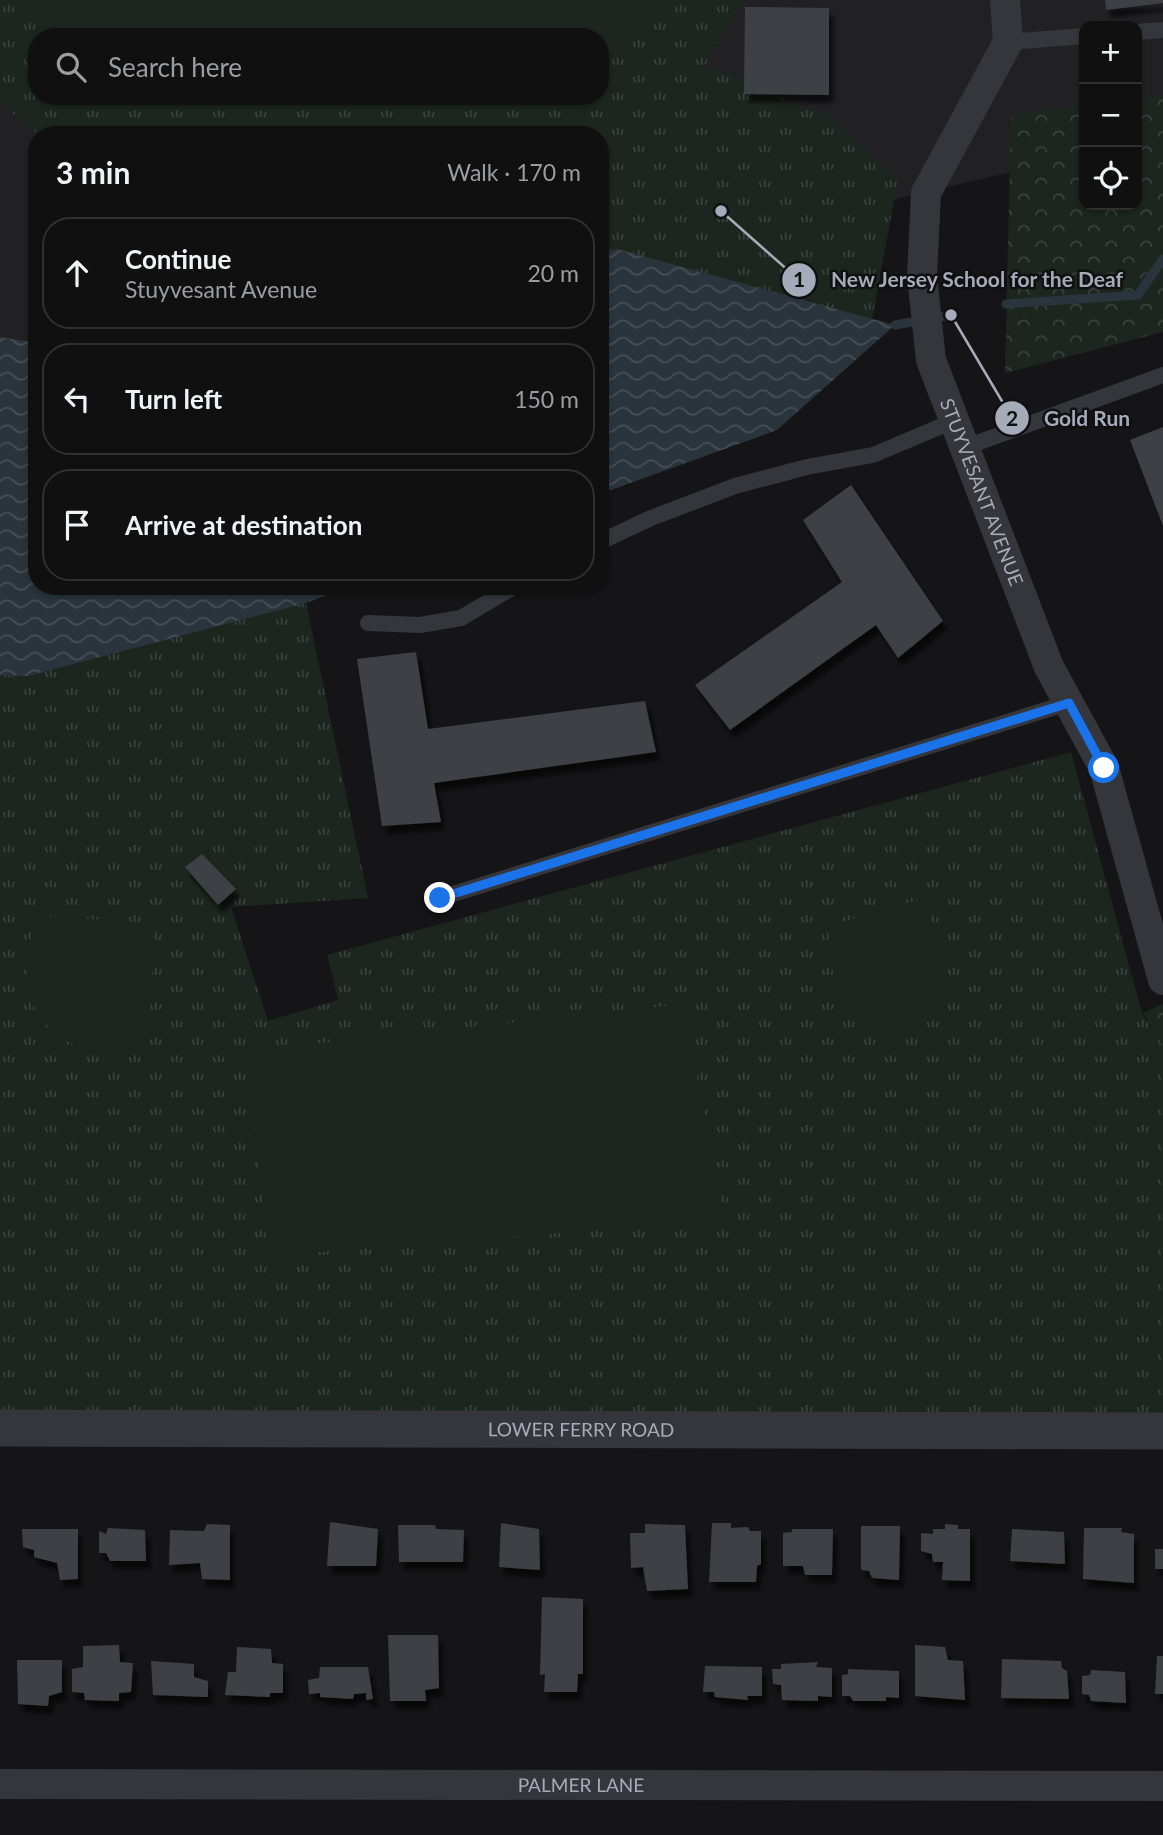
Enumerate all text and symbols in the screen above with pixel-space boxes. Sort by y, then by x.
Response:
map controls [1079,21,1142,210]
button: + [1079,21,1142,84]
search box [28,28,609,105]
icon: search [52,48,90,86]
text: Search here [108,51,242,83]
button: − [1079,84,1142,147]
button: locate [1079,147,1142,210]
text: 3 min [56,154,130,190]
text: Walk · 170 m [447,158,581,186]
text: Continue [125,243,231,275]
icon: ahead [58,254,96,292]
text: 20 m [528,259,579,287]
callout: New Jersey School for the Deaf [781,259,1138,301]
text: 1 [793,266,805,291]
text: New Jersey School for the Deaf [831,266,1123,291]
text: Stuyvesant Avenue [125,275,317,303]
icon: left [58,380,96,418]
text: Turn left [125,383,222,415]
text: 150 m [514,385,579,413]
street label: STUYVESANT AVENUE [936,395,1029,589]
callout: Gold Run [995,397,1144,439]
text: 2 [1006,405,1018,430]
text: Gold Run [1044,405,1130,430]
icon: arrive [58,506,96,544]
text: Arrive at destination [125,509,362,541]
route start [1088,752,1119,783]
route end [424,882,455,913]
street label: LOWER FERRY ROAD [488,1417,674,1441]
street label: PALMER LANE [518,1773,644,1796]

